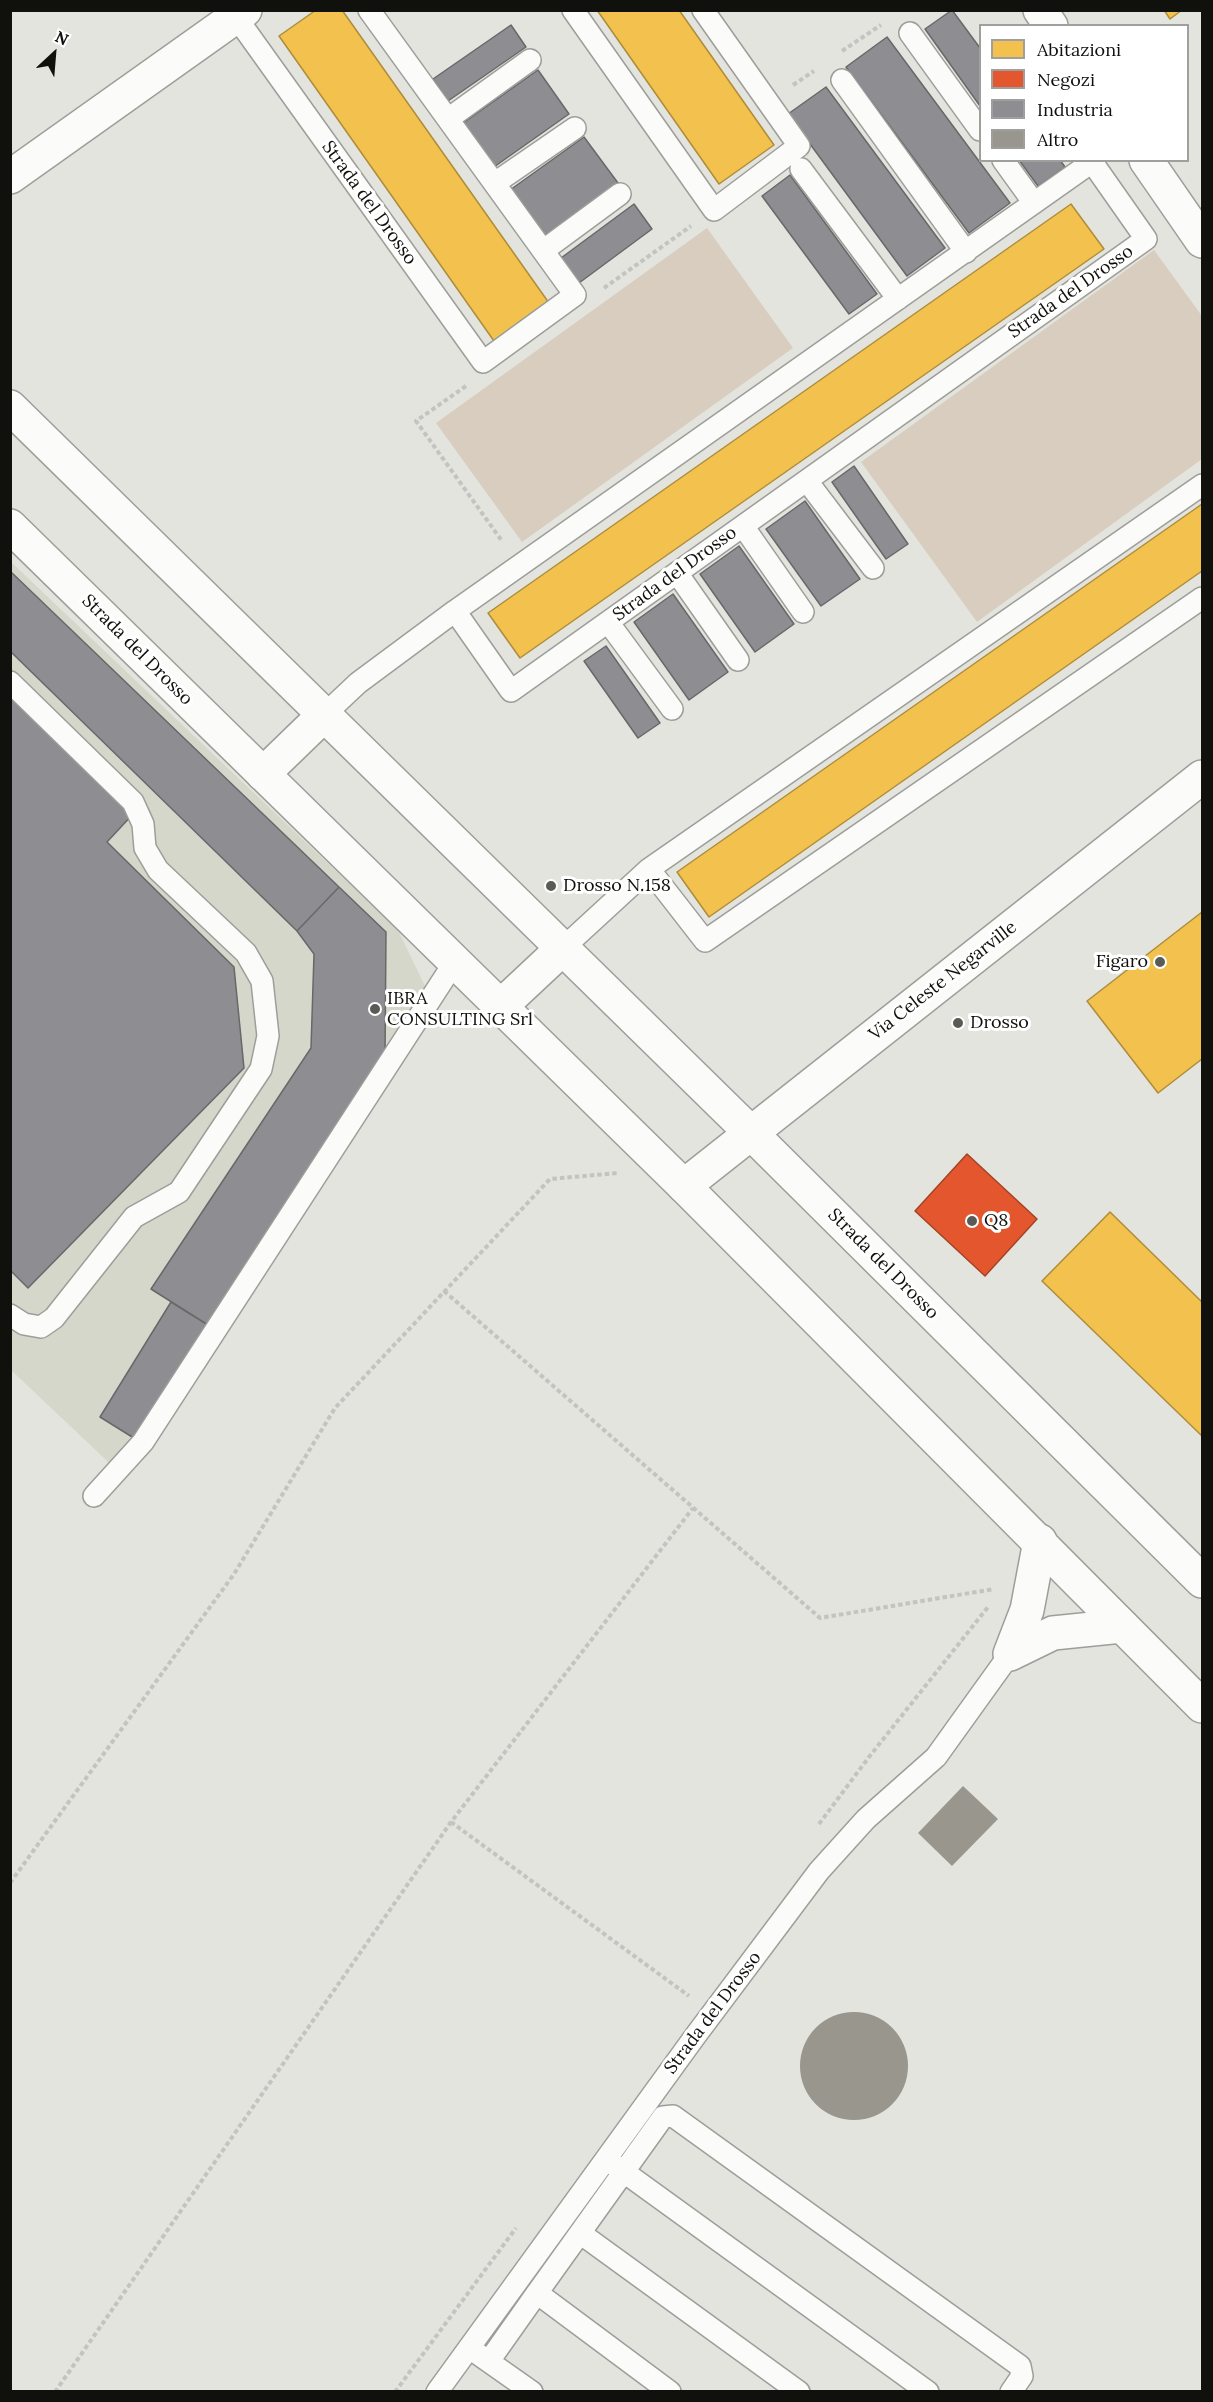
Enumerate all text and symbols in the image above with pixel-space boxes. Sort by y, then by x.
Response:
north arrow [24,24,84,84]
legend [979,24,1189,162]
text: N [52,26,72,50]
text: Abitazioni [1037,38,1121,61]
text: Negozi [1037,68,1095,91]
text: Industria [1037,98,1113,121]
text: Altro [1037,128,1078,151]
street label: Strada del Drosso [317,137,421,269]
street label: Strada del Drosso [1004,241,1138,343]
street label: Strada del Drosso [609,522,741,626]
street label: Strada del Drosso [77,590,197,710]
place label: Drosso N.158 [563,875,671,897]
marker: Drosso N.158 [544,879,558,893]
street label: Via Celeste Negarville [865,917,1021,1045]
place label: Figaro [1096,951,1148,973]
marker: Figaro [1153,955,1167,969]
place label: IBRA CONSULTING Srl [387,988,533,1030]
marker: IBRA CONSULTING Srl [368,1002,382,1016]
place label: Drosso [970,1012,1029,1034]
marker: Drosso [951,1016,965,1030]
street label: Strada del Drosso [823,1204,943,1324]
place label: Q8 [984,1210,1008,1232]
marker: Q8 [965,1214,979,1228]
street label: Strada del Drosso [660,1947,766,2079]

